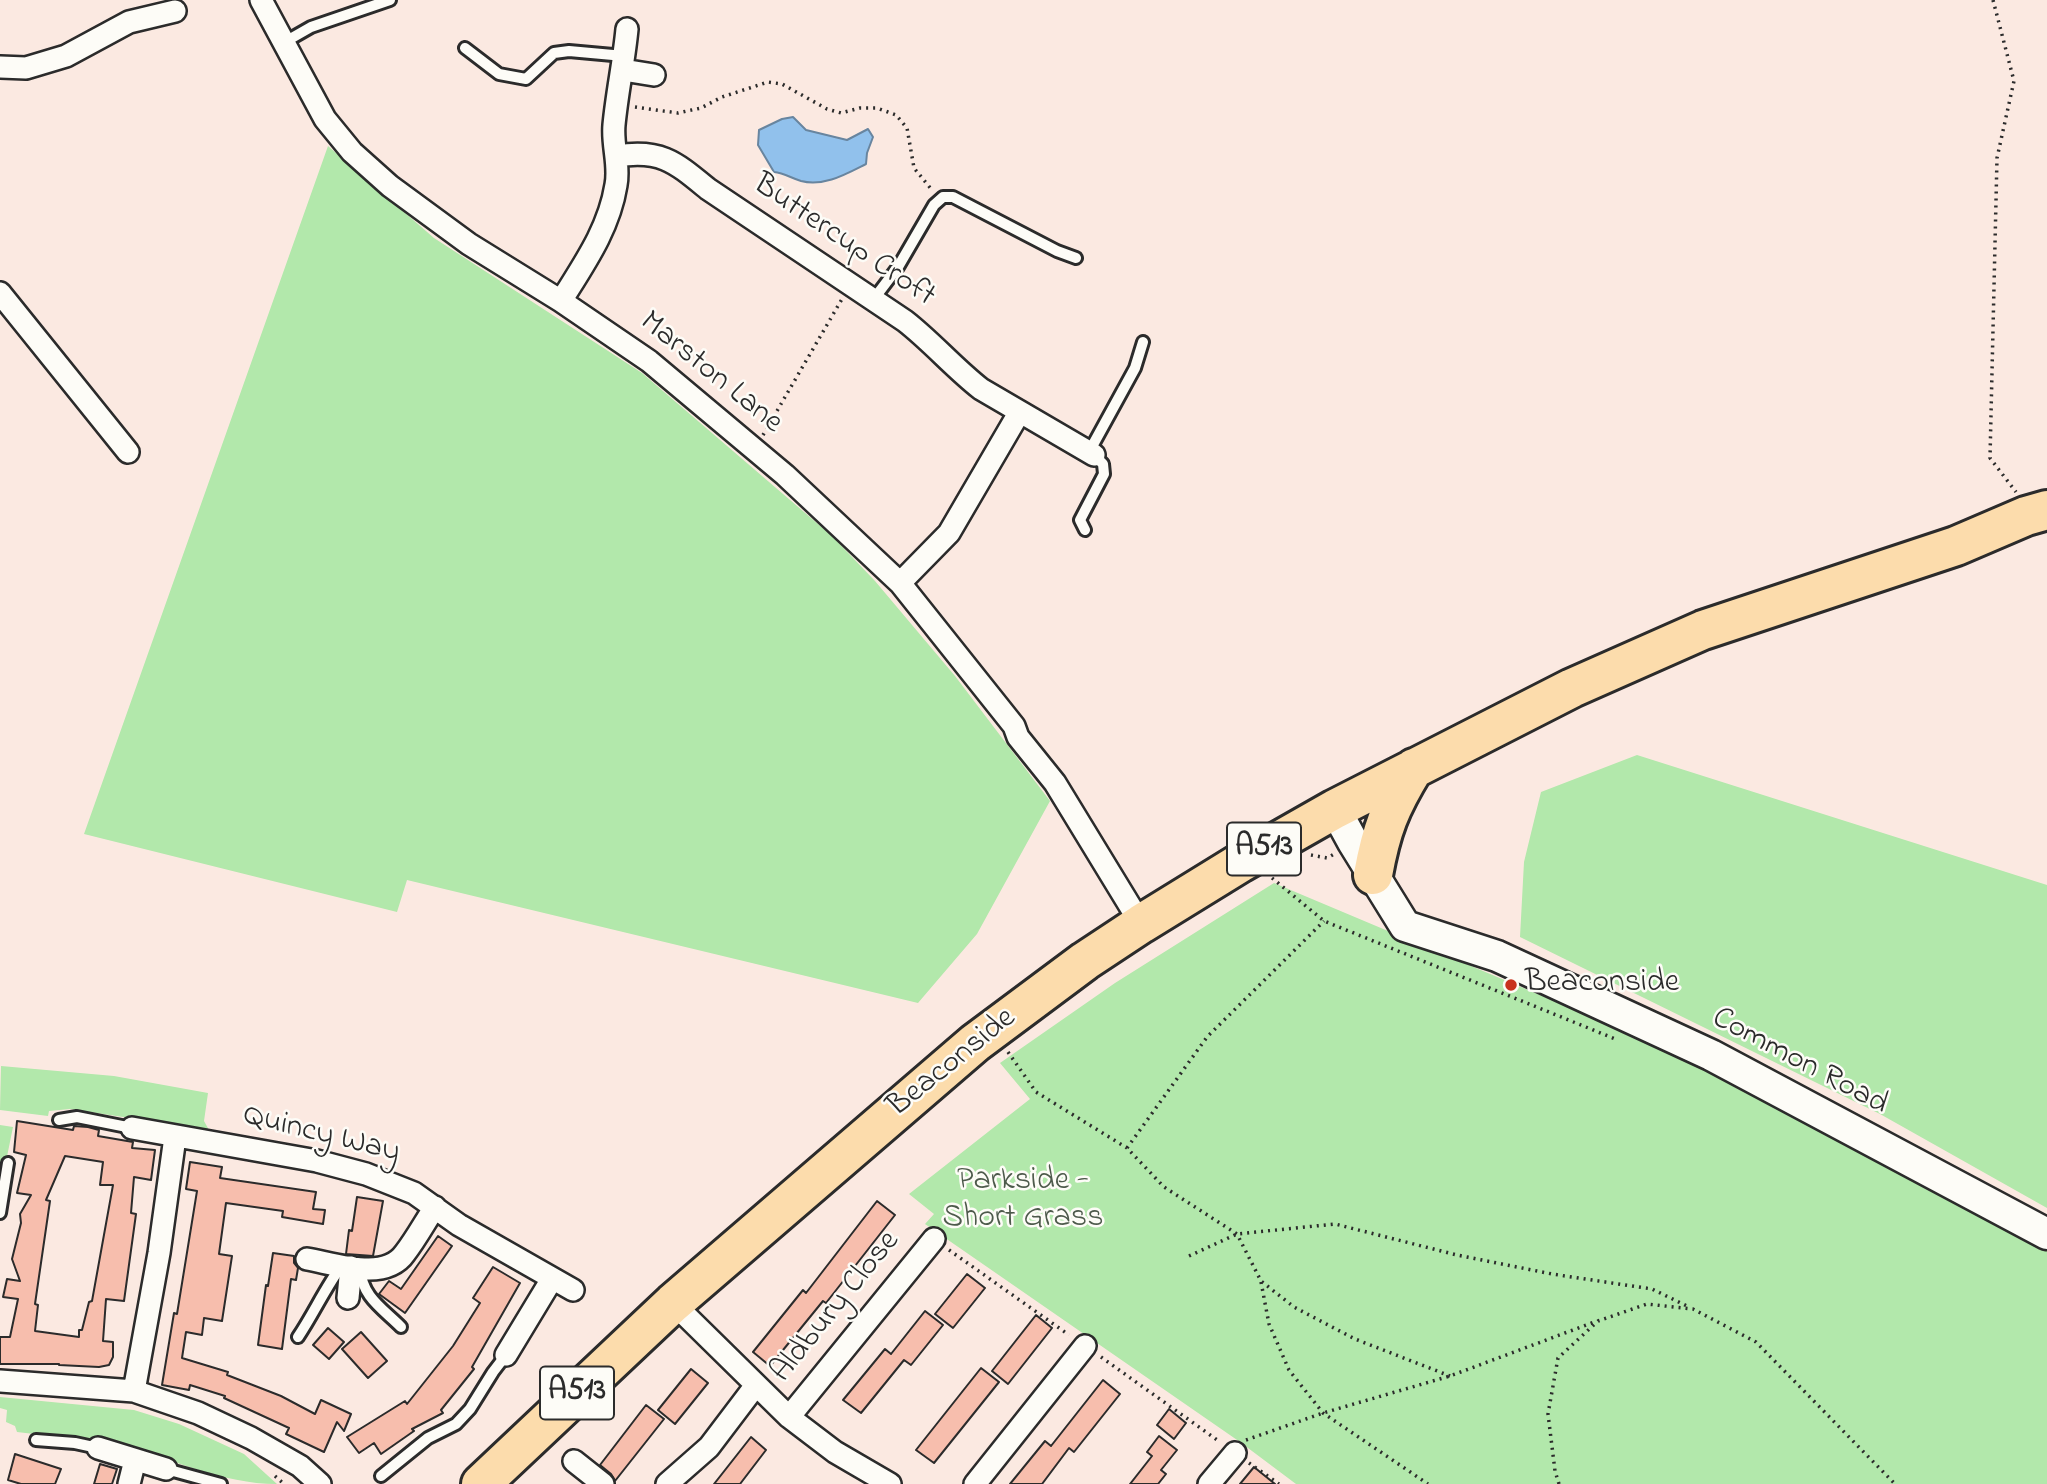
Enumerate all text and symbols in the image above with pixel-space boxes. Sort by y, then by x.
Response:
street label: Buttercup Croft [744,167,942,317]
street label: Marston Lane [631,305,789,443]
road number: A513 [1227,822,1301,876]
place label: Beaconside [1525,966,1679,1004]
marker: Beaconside [1503,977,1519,993]
street label: Beaconside [881,1001,1025,1127]
street label: Common Road [1704,1001,1894,1125]
street label: Quincy Way [239,1098,403,1174]
park label: Parkside - Short Grass [943,1164,1103,1239]
street label: Aldbury Close [764,1224,910,1392]
road number: A513 [540,1366,614,1420]

